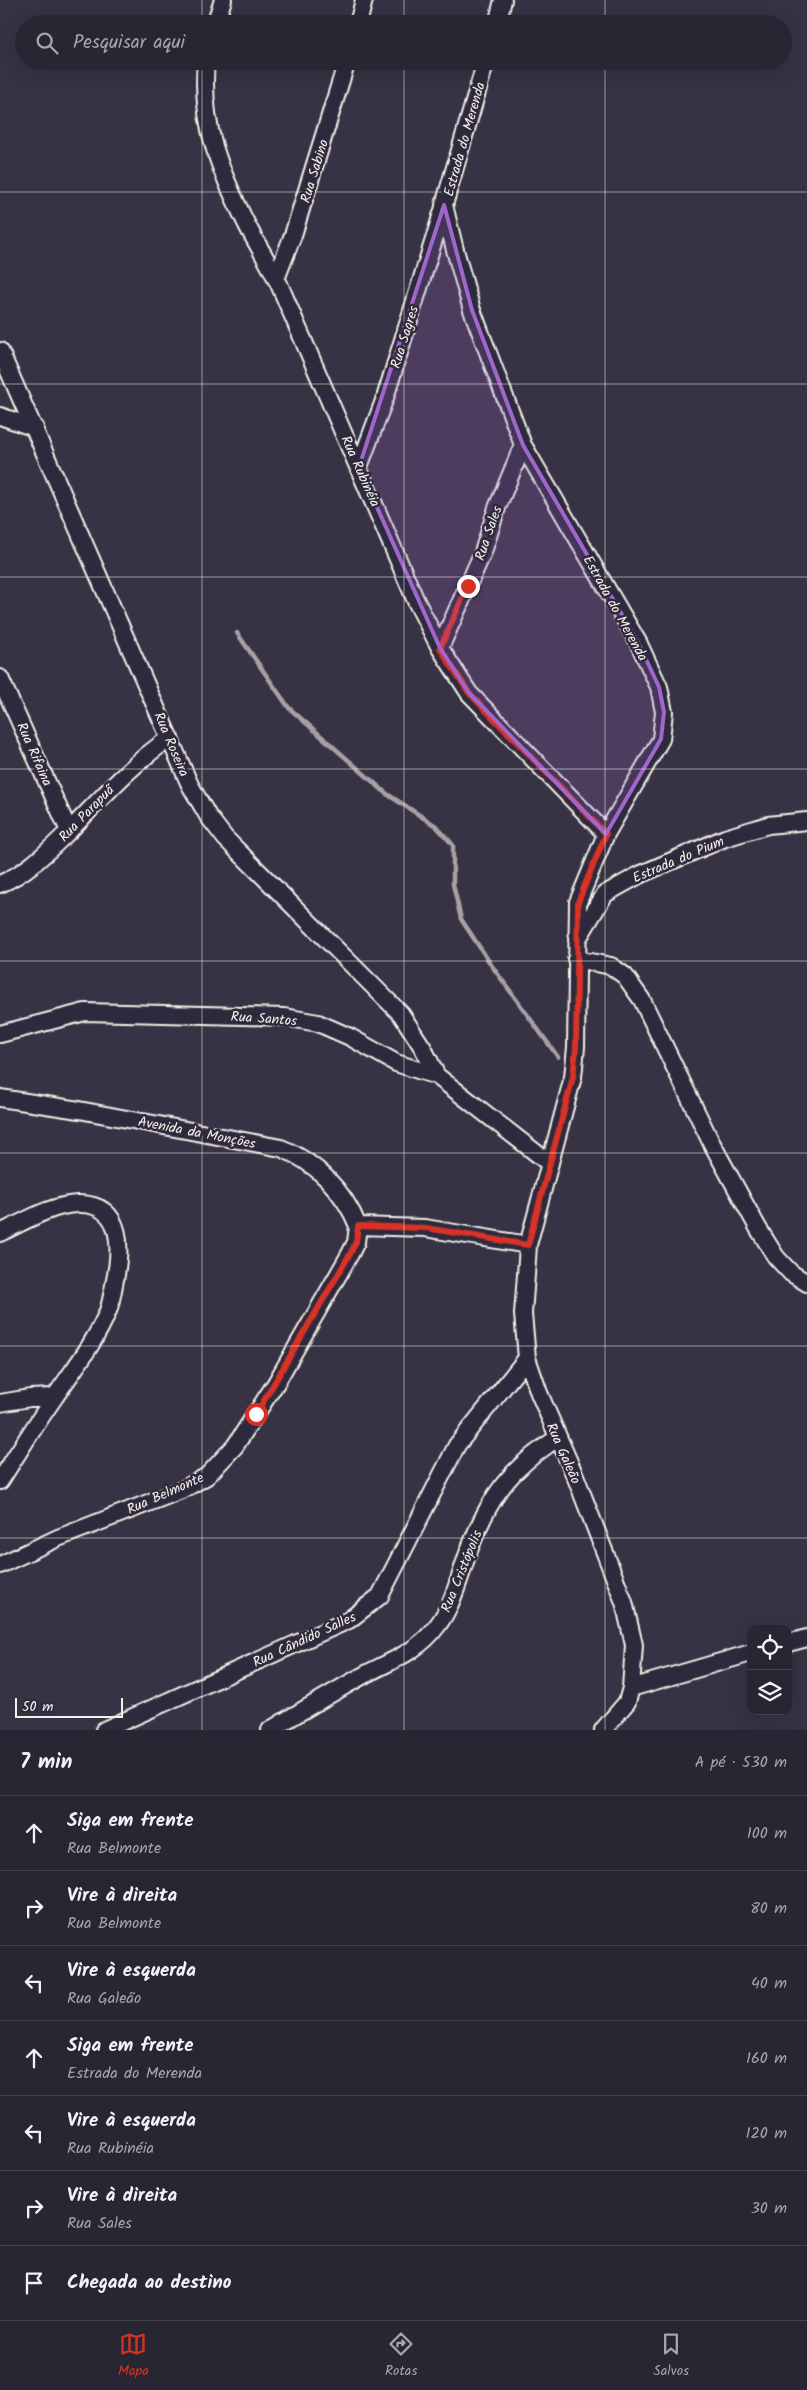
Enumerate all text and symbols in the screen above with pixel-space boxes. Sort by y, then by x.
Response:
search box [15,15,792,70]
text: Pesquisar aqui [73,28,185,58]
icon: search [33,29,61,57]
street label: Estrada do Merenda [438,79,492,199]
street label: Rua Sabino [295,137,335,206]
street label: Rua Sagres [385,303,425,371]
street label: Rua Rubinéia [335,432,386,511]
street label: Rua Sales [469,503,509,564]
street label: Estrada do Merenda [577,551,653,666]
route end [457,575,480,598]
street label: Rua Roseira [148,709,195,780]
street label: Rua Rifaina [10,719,58,790]
street label: Rua Parapuã [54,779,121,847]
street label: Estrada do Pium [629,831,728,889]
street label: Rua Santos [230,1006,298,1032]
street label: Avenida da Monções [136,1111,258,1155]
route start [245,1403,268,1426]
street label: Rua Galeão [540,1419,586,1488]
street label: Rua Belmonte [123,1467,208,1521]
street label: Rua Cristópolis [435,1527,488,1616]
street label: Rua Cândido Salles [249,1606,360,1674]
map controls [747,1625,792,1715]
button: locate [747,1625,792,1670]
button: layers [747,1670,792,1715]
scale bar [15,1695,122,1718]
text: 50 m [22,1696,53,1718]
text: 7 min [20,1746,72,1779]
text: A pé · 530 m [695,1750,787,1775]
text: Siga em frente [67,1806,194,1836]
icon: ahead [20,1819,48,1847]
text: 100 m [747,1821,787,1846]
text: Rua Belmonte [67,1836,161,1861]
text: Vire à direita [67,1881,177,1911]
icon: right [20,1894,48,1922]
text: 80 m [750,1896,787,1921]
text: Rua Belmonte [67,1911,161,1936]
text: Vire à esquerda [67,1956,196,1986]
icon: left [20,1969,48,1997]
text: 40 m [751,1971,787,1996]
text: Rua Galeão [67,1986,141,2011]
text: Siga em frente [67,2031,194,2061]
icon: ahead [20,2044,48,2072]
text: 160 m [746,2046,787,2071]
text: Estrada do Merenda [67,2061,202,2086]
text: Vire à esquerda [67,2106,196,2136]
icon: left [20,2119,48,2147]
text: 120 m [746,2121,787,2146]
text: Rua Rubinéia [67,2136,154,2161]
text: Vire à direita [67,2181,177,2211]
icon: right [20,2194,48,2222]
text: 30 m [751,2196,787,2221]
text: Rua Sales [67,2211,132,2236]
text: Chegada ao destino [67,2268,232,2298]
icon: arrive [20,2269,48,2297]
tab: Mapa [118,2330,149,2382]
tab: Rotas [385,2330,417,2382]
tab: Salvos [653,2330,689,2382]

